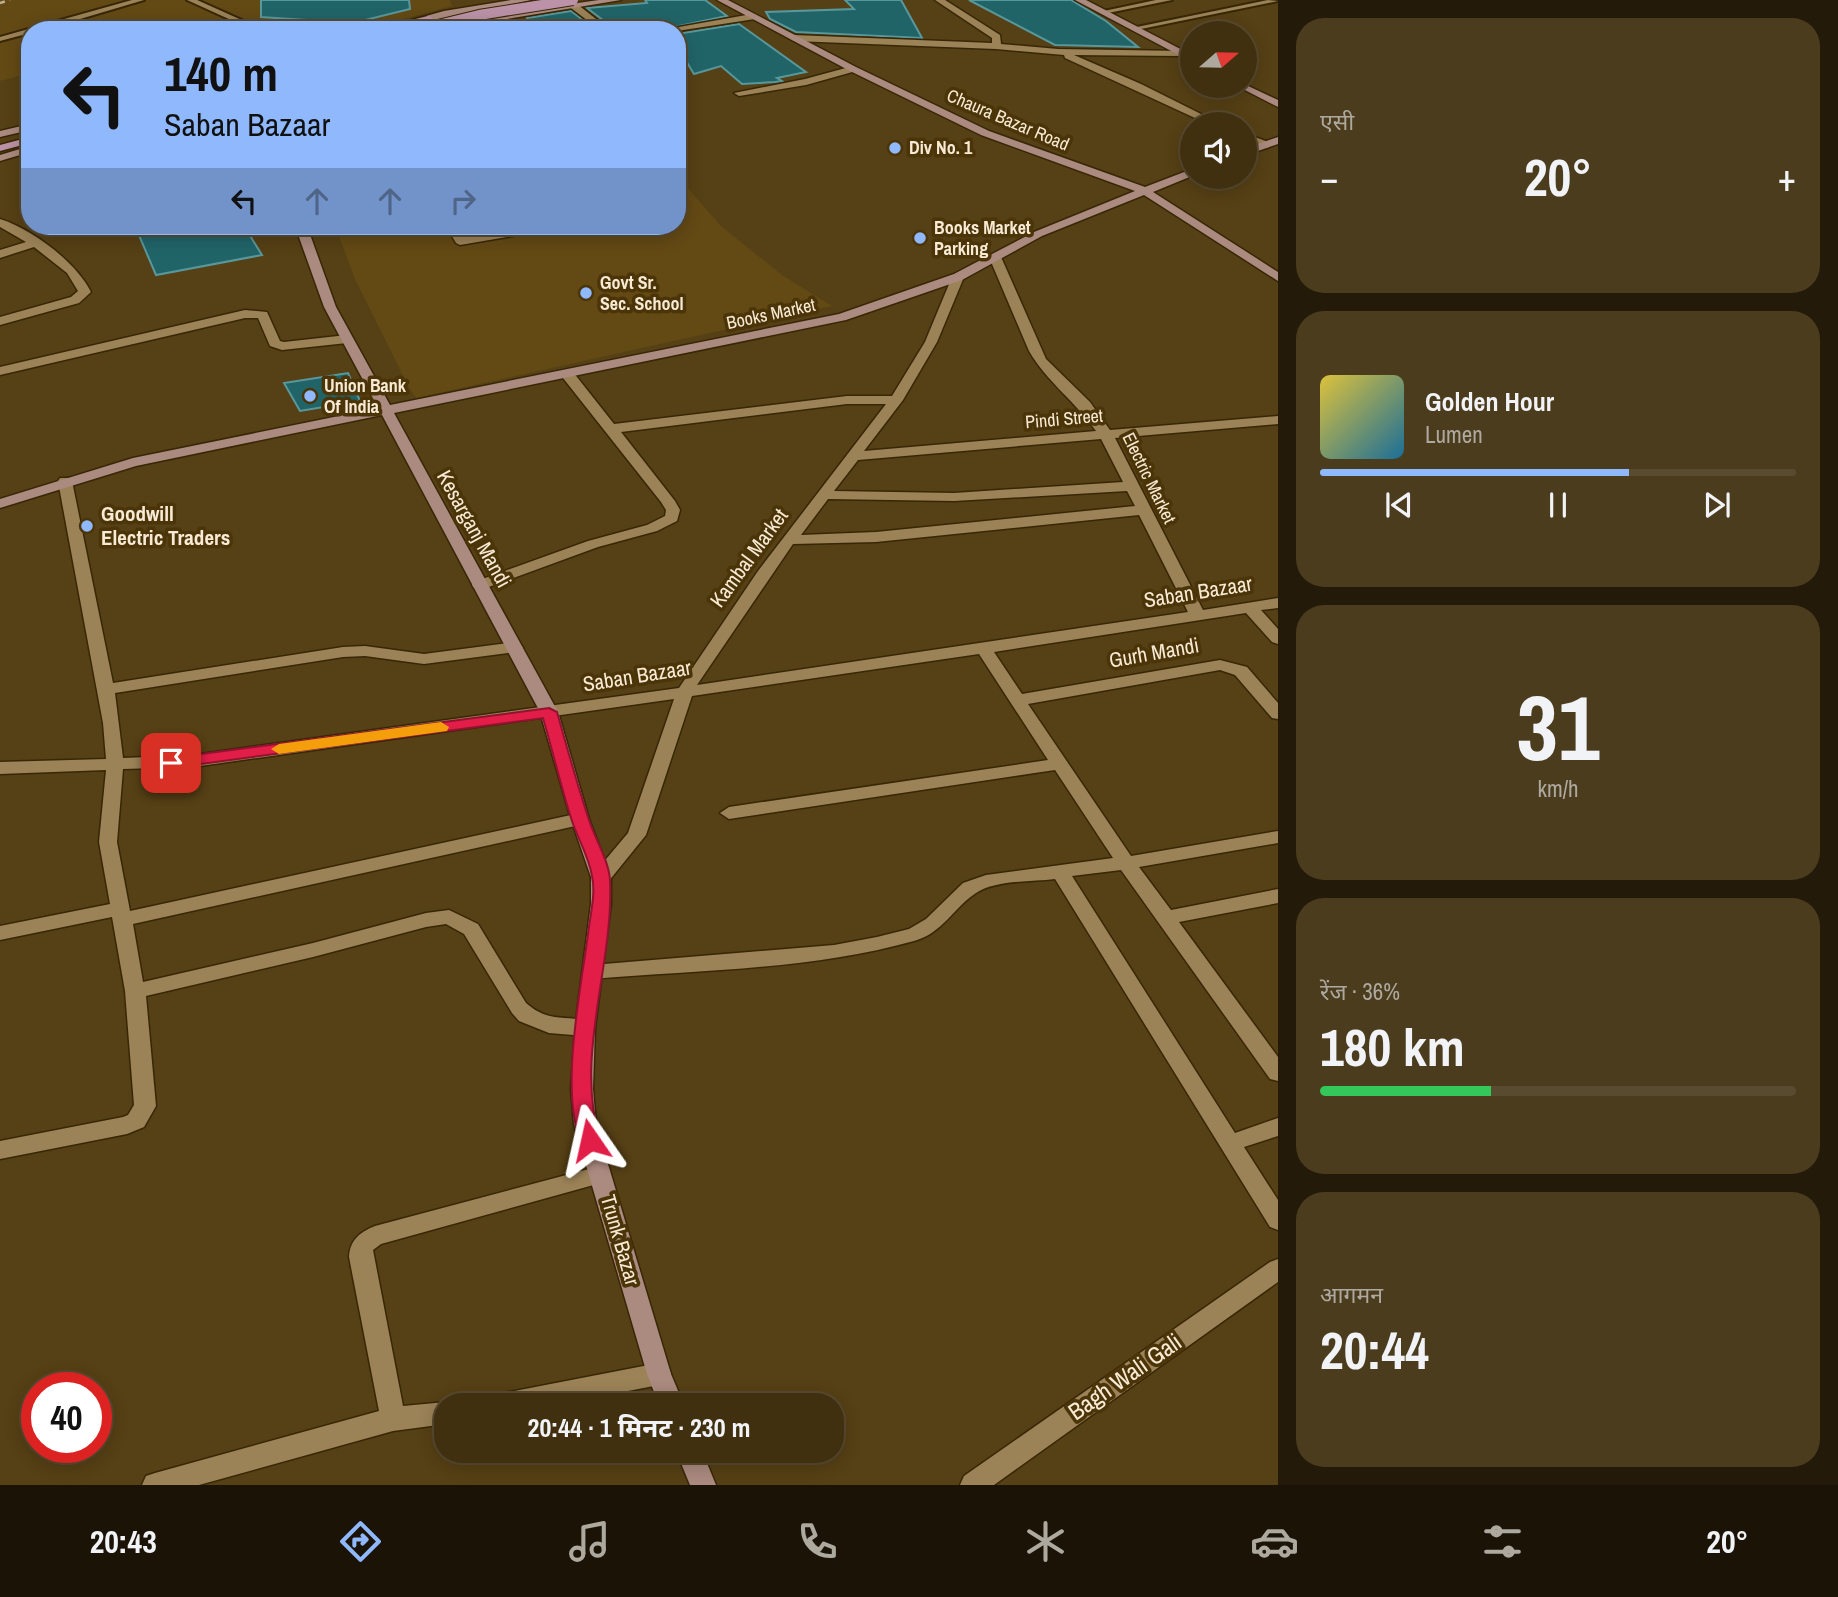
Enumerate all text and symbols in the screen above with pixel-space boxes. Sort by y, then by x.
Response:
north arrow [1180,21,1256,98]
map controls [1180,21,1257,189]
text: 140 m [164,40,278,106]
icon: left [49,49,140,140]
street label: Chaura Bazar Road [943,83,1073,157]
text: Saban Bazaar [164,103,330,146]
text: एसी [1320,106,1354,137]
button: sound [1180,112,1257,189]
place label: Div No. 1 [909,135,973,160]
marker: Div No. 1 [887,140,903,156]
text: 20° [1524,142,1592,212]
text: − [1320,152,1338,203]
text: + [1778,152,1796,203]
icon: left [225,182,263,220]
icon: ahead [298,182,336,220]
icon: ahead [371,182,409,220]
icon: right [444,182,482,220]
place label: Books Market Parking [934,215,1031,261]
marker: Books Market Parking [912,230,928,246]
place label: Govt Sr. Sec. School [600,270,684,316]
marker: Govt Sr. Sec. School [578,285,594,301]
street label: Books Market [724,292,818,335]
place label: Union Bank Of India [324,373,407,419]
text: Golden Hour [1425,384,1554,419]
marker: Union Bank Of India [302,388,318,404]
street label: Pindi Street [1024,403,1104,434]
text: Lumen [1425,419,1483,450]
street label: Electric Market [1117,428,1182,527]
street label: Kesarganj Mandi [430,465,519,593]
icon: previous [1380,486,1418,524]
icon: pause [1539,486,1577,524]
icon: next [1698,486,1736,524]
place label: Goodwill Electric Traders [101,499,230,552]
street label: Kambal Market [703,502,794,613]
marker: Goodwill Electric Traders [79,518,95,534]
street label: Saban Bazaar [1142,569,1254,614]
street label: Gurh Mandi [1107,630,1201,675]
street label: Saban Bazaar [581,653,693,698]
text: 31 [1517,666,1600,788]
pin [141,733,201,793]
icon: arrive [152,744,190,782]
text: km/h [1538,773,1578,804]
text: रेंज · 36% [1320,976,1400,1007]
text: 180 km [1320,1012,1465,1082]
position arrow [553,1103,627,1177]
street label: Trunk Bazar [594,1191,647,1289]
text: आगमन [1320,1279,1383,1310]
text: 20:44 [1320,1315,1429,1385]
street label: Bagh Wali Gali [1061,1325,1188,1427]
speed limit sign: 40 [21,1372,112,1463]
text: 20:44 · 1 मिनट · 230 m [528,1410,750,1445]
icon: directions [336,1517,385,1566]
icon: music [565,1517,614,1566]
icon: phone [793,1517,842,1566]
icon: climate [1021,1517,1070,1566]
icon: car [1250,1517,1299,1566]
icon: filters [1478,1517,1527,1566]
text: 20:43 [90,1520,157,1563]
text: 20° [1706,1520,1748,1563]

